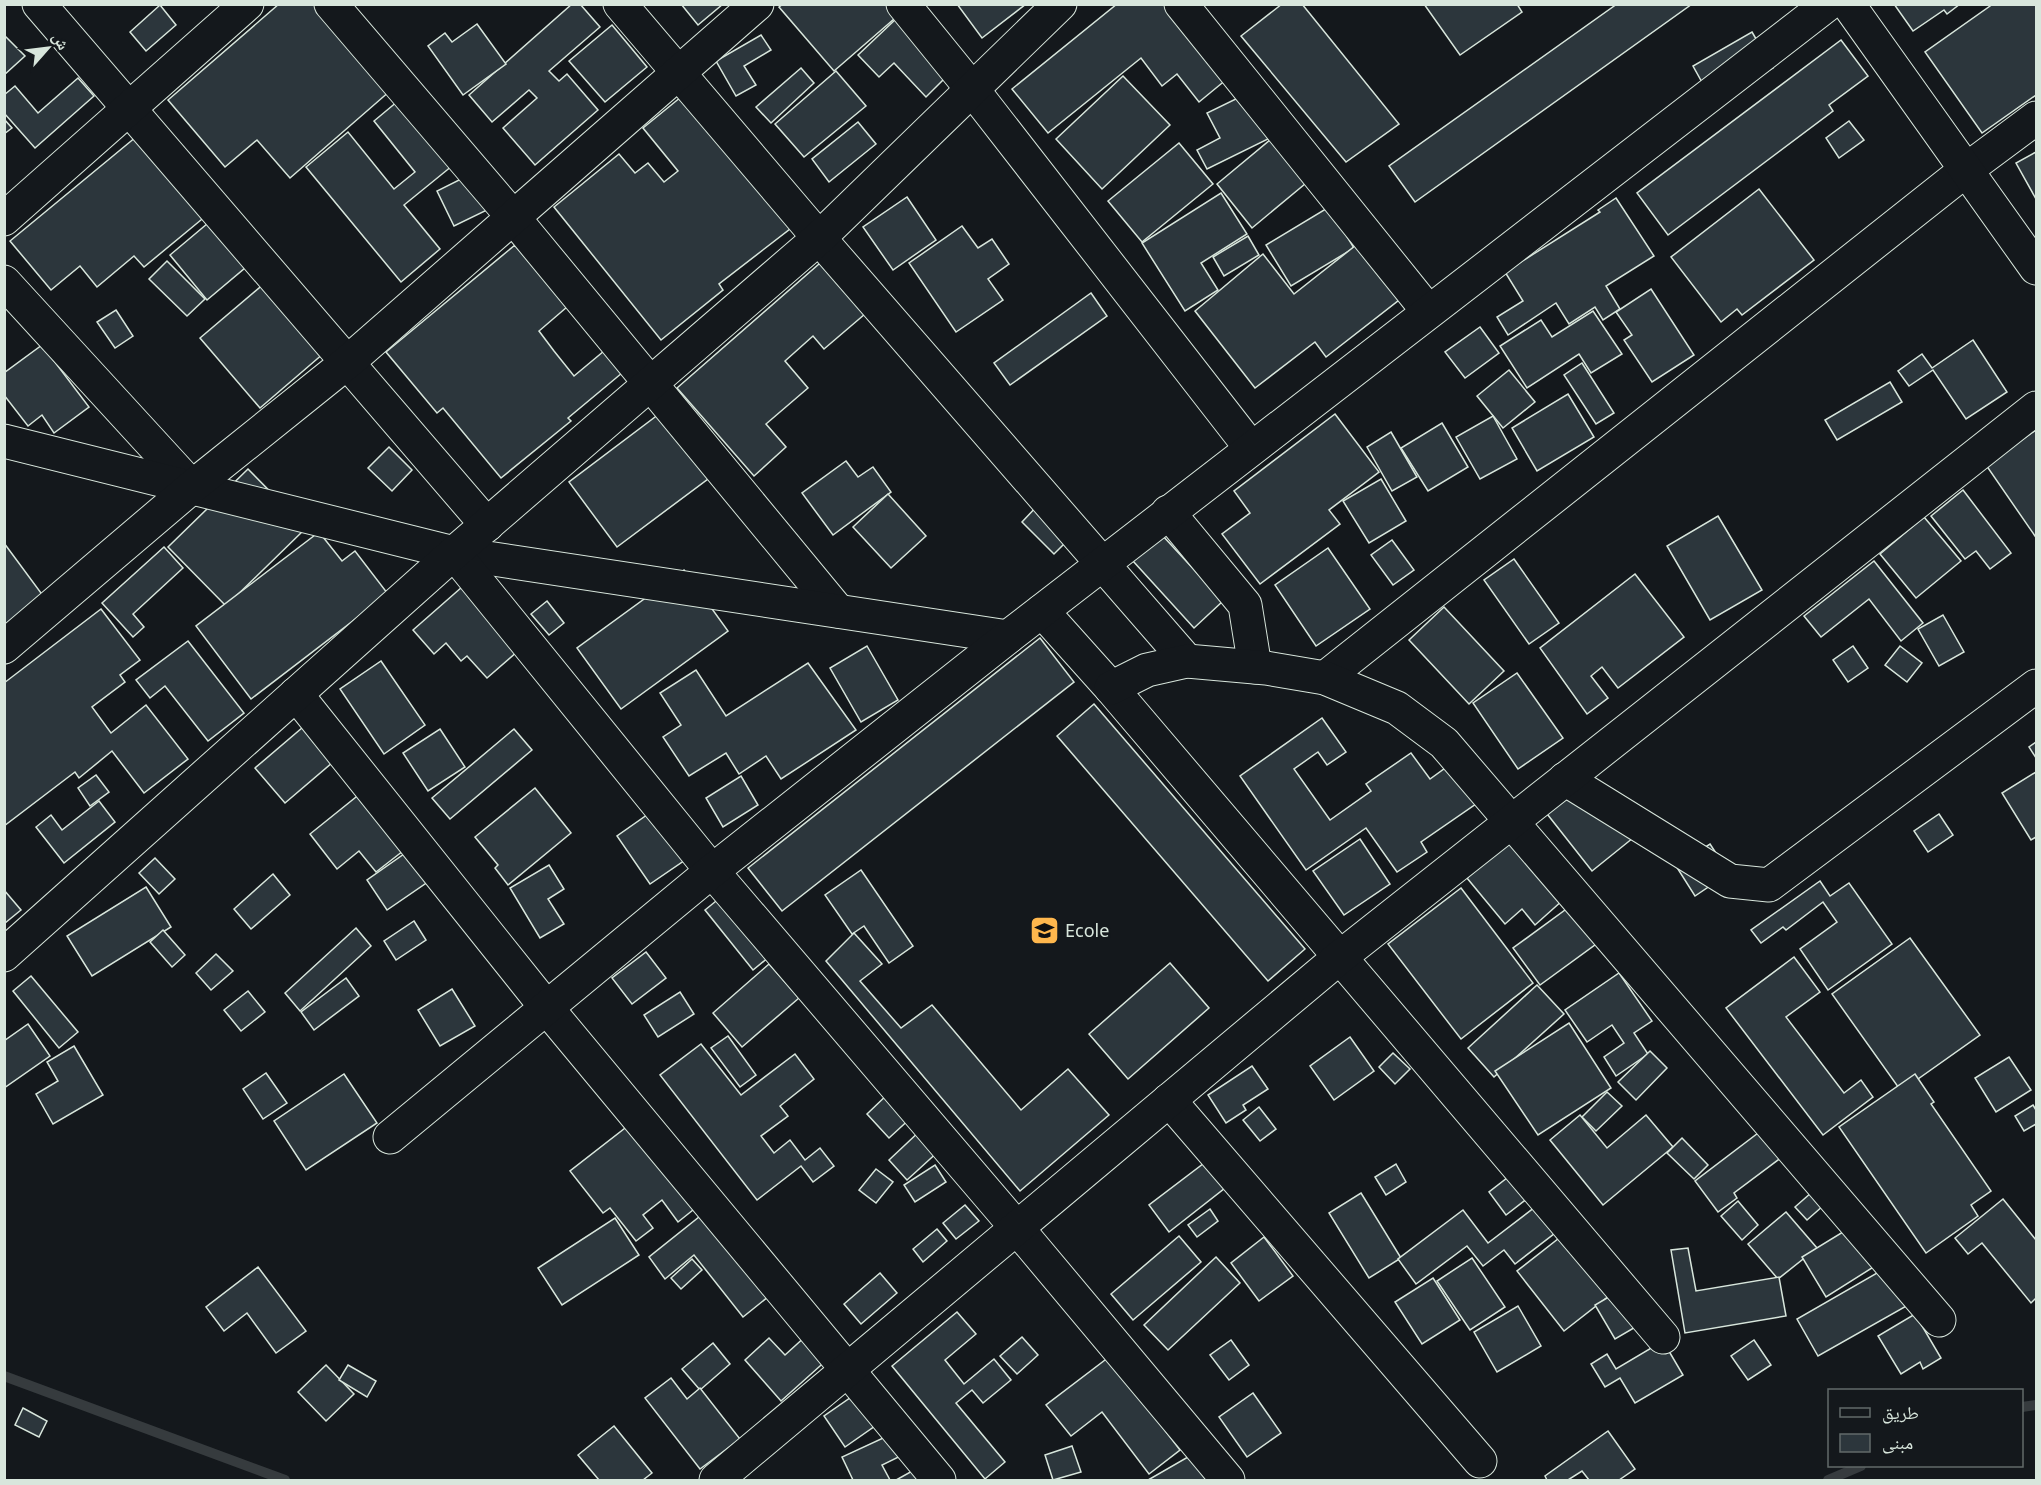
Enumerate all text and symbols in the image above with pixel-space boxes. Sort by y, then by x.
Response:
north arrow [18,18,78,78]
text: ش [48,28,75,54]
school or university icon: Ecole [1028,914,1060,946]
place label: Ecole [1065,918,1109,942]
legend [1828,1389,2023,1467]
text: طريق [1882,1400,1919,1424]
text: مبنى [1882,1430,1913,1454]

